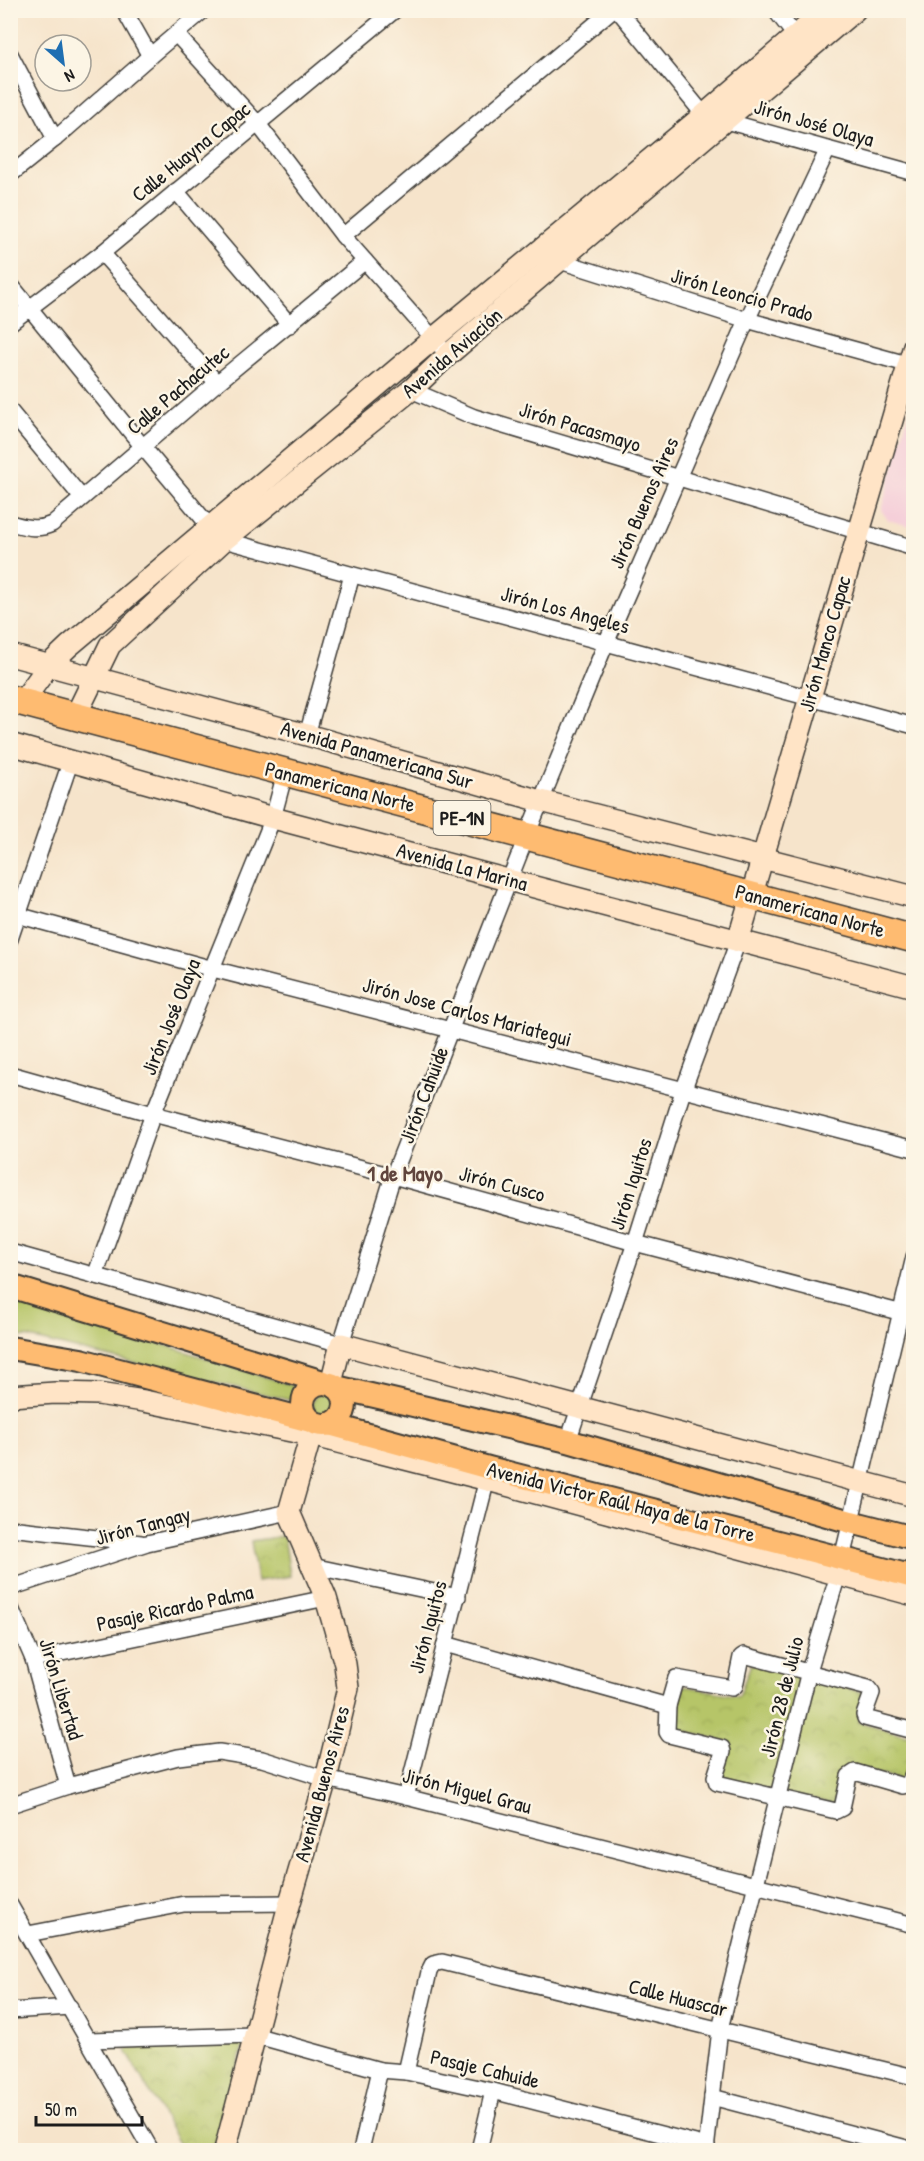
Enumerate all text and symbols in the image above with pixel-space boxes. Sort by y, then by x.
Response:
north arrow [33,33,93,93]
text: N [61,65,79,88]
street label: Jirón José Olaya [751,92,877,153]
street label: Calle Huayna Capac [125,94,257,209]
street label: Jirón Leoncio Prado [668,260,817,329]
street label: Avenida Aviación [395,301,508,405]
street label: Calle Pachacutec [120,338,236,441]
street label: Jirón Pacasmayo [516,394,645,459]
street label: Jirón Buenos Aires [602,432,685,573]
street label: Jirón Manco Capac [791,572,858,715]
street label: Jirón Los Angeles [498,578,633,641]
street label: Avenida Panamericana Sur [277,713,477,796]
street label: Panamericana Norte [262,754,418,819]
road number: PE-1N [434,801,490,835]
street label: Avenida La Marina [393,835,531,898]
street label: Panamericana Norte [732,877,888,944]
street label: Jirón José Olaya [134,954,207,1079]
street label: Jirón Jose Carlos Mariategui [359,970,575,1053]
street label: Jirón Cahuide [392,1042,455,1147]
street label: Jirón Iquitos [602,1134,659,1233]
district label: 1 de Mayo [367,1158,443,1189]
street label: Jirón Cusco [456,1158,548,1209]
street label: Avenida Victor Raúl Haya de la Torre [484,1454,758,1549]
street label: Jirón Tangay [92,1499,194,1552]
street label: Pasaje Ricardo Palma [94,1577,256,1638]
street label: Jirón Iquitos [401,1577,454,1676]
street label: Jirón 28 de Julio [753,1634,811,1760]
street label: Jirón Libertad [32,1635,91,1743]
street label: Avenida Buenos Aires [287,1703,356,1865]
street label: Jirón Miguel Grau [400,1760,535,1821]
street label: Calle Huascar [626,1971,731,2024]
street label: Pasaje Cahuide [428,2042,542,2095]
scale bar [36,2089,142,2127]
text: 50 m [45,2097,77,2122]

